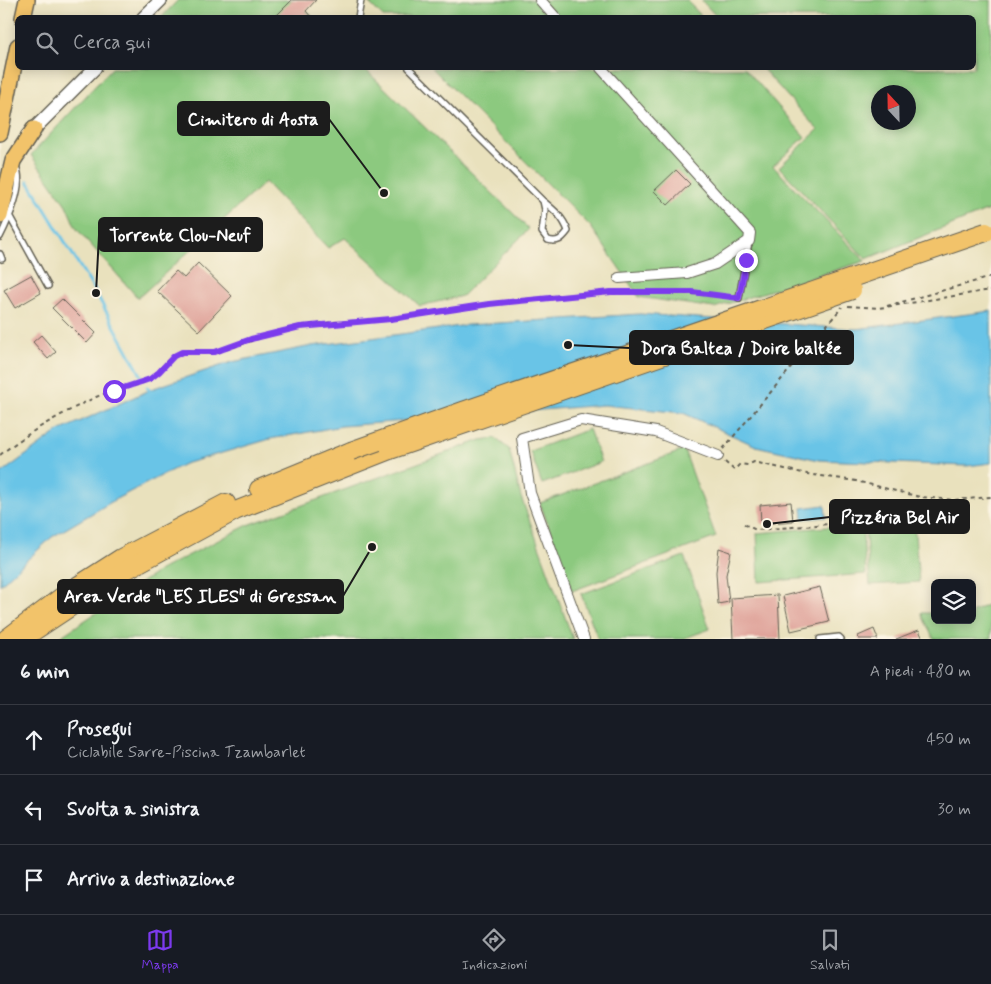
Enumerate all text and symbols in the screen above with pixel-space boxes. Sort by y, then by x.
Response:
search box [15,15,976,70]
icon: search [33,29,61,57]
text: Cerca qui [73,30,151,55]
north arrow [871,85,916,130]
callout: Cimitero di Aosta [178,102,329,135]
text: Cimitero di Aosta [188,108,318,132]
callout: Torrente Clou-Neuf [99,218,262,251]
text: Torrente Clou-Neuf [109,224,251,248]
route end [735,249,758,272]
callout: Dora Baltea / Doire baltée [630,331,853,364]
text: Dora Baltea / Doire baltée [640,337,842,361]
route start [103,380,126,403]
callout: Pizzéria Bel Air [830,500,969,533]
text: Pizzéria Bel Air [841,506,960,530]
map controls [931,579,976,624]
button: layers [931,579,976,624]
callout: Area Verde "LES ILES" di Gressan [58,580,343,613]
text: Area Verde "LES ILES" di Gressan [64,585,337,609]
text: 6 min [20,658,70,686]
text: A piedi · 480 m [870,661,971,682]
text: Prosegui [67,717,132,742]
icon: ahead [20,726,48,754]
text: 450 m [926,729,971,750]
text: Ciclabile Sarre-Piscina Tzambarlet [67,742,306,763]
icon: left [20,796,48,824]
text: Svolta a sinistra [67,797,200,822]
text: 30 m [938,799,971,820]
icon: arrive [20,866,48,894]
text: Arrivo a destinazione [67,867,235,892]
tab: Mappa [141,926,179,974]
tab: Indicazioni [462,926,527,974]
tab: Salvati [810,926,850,974]

